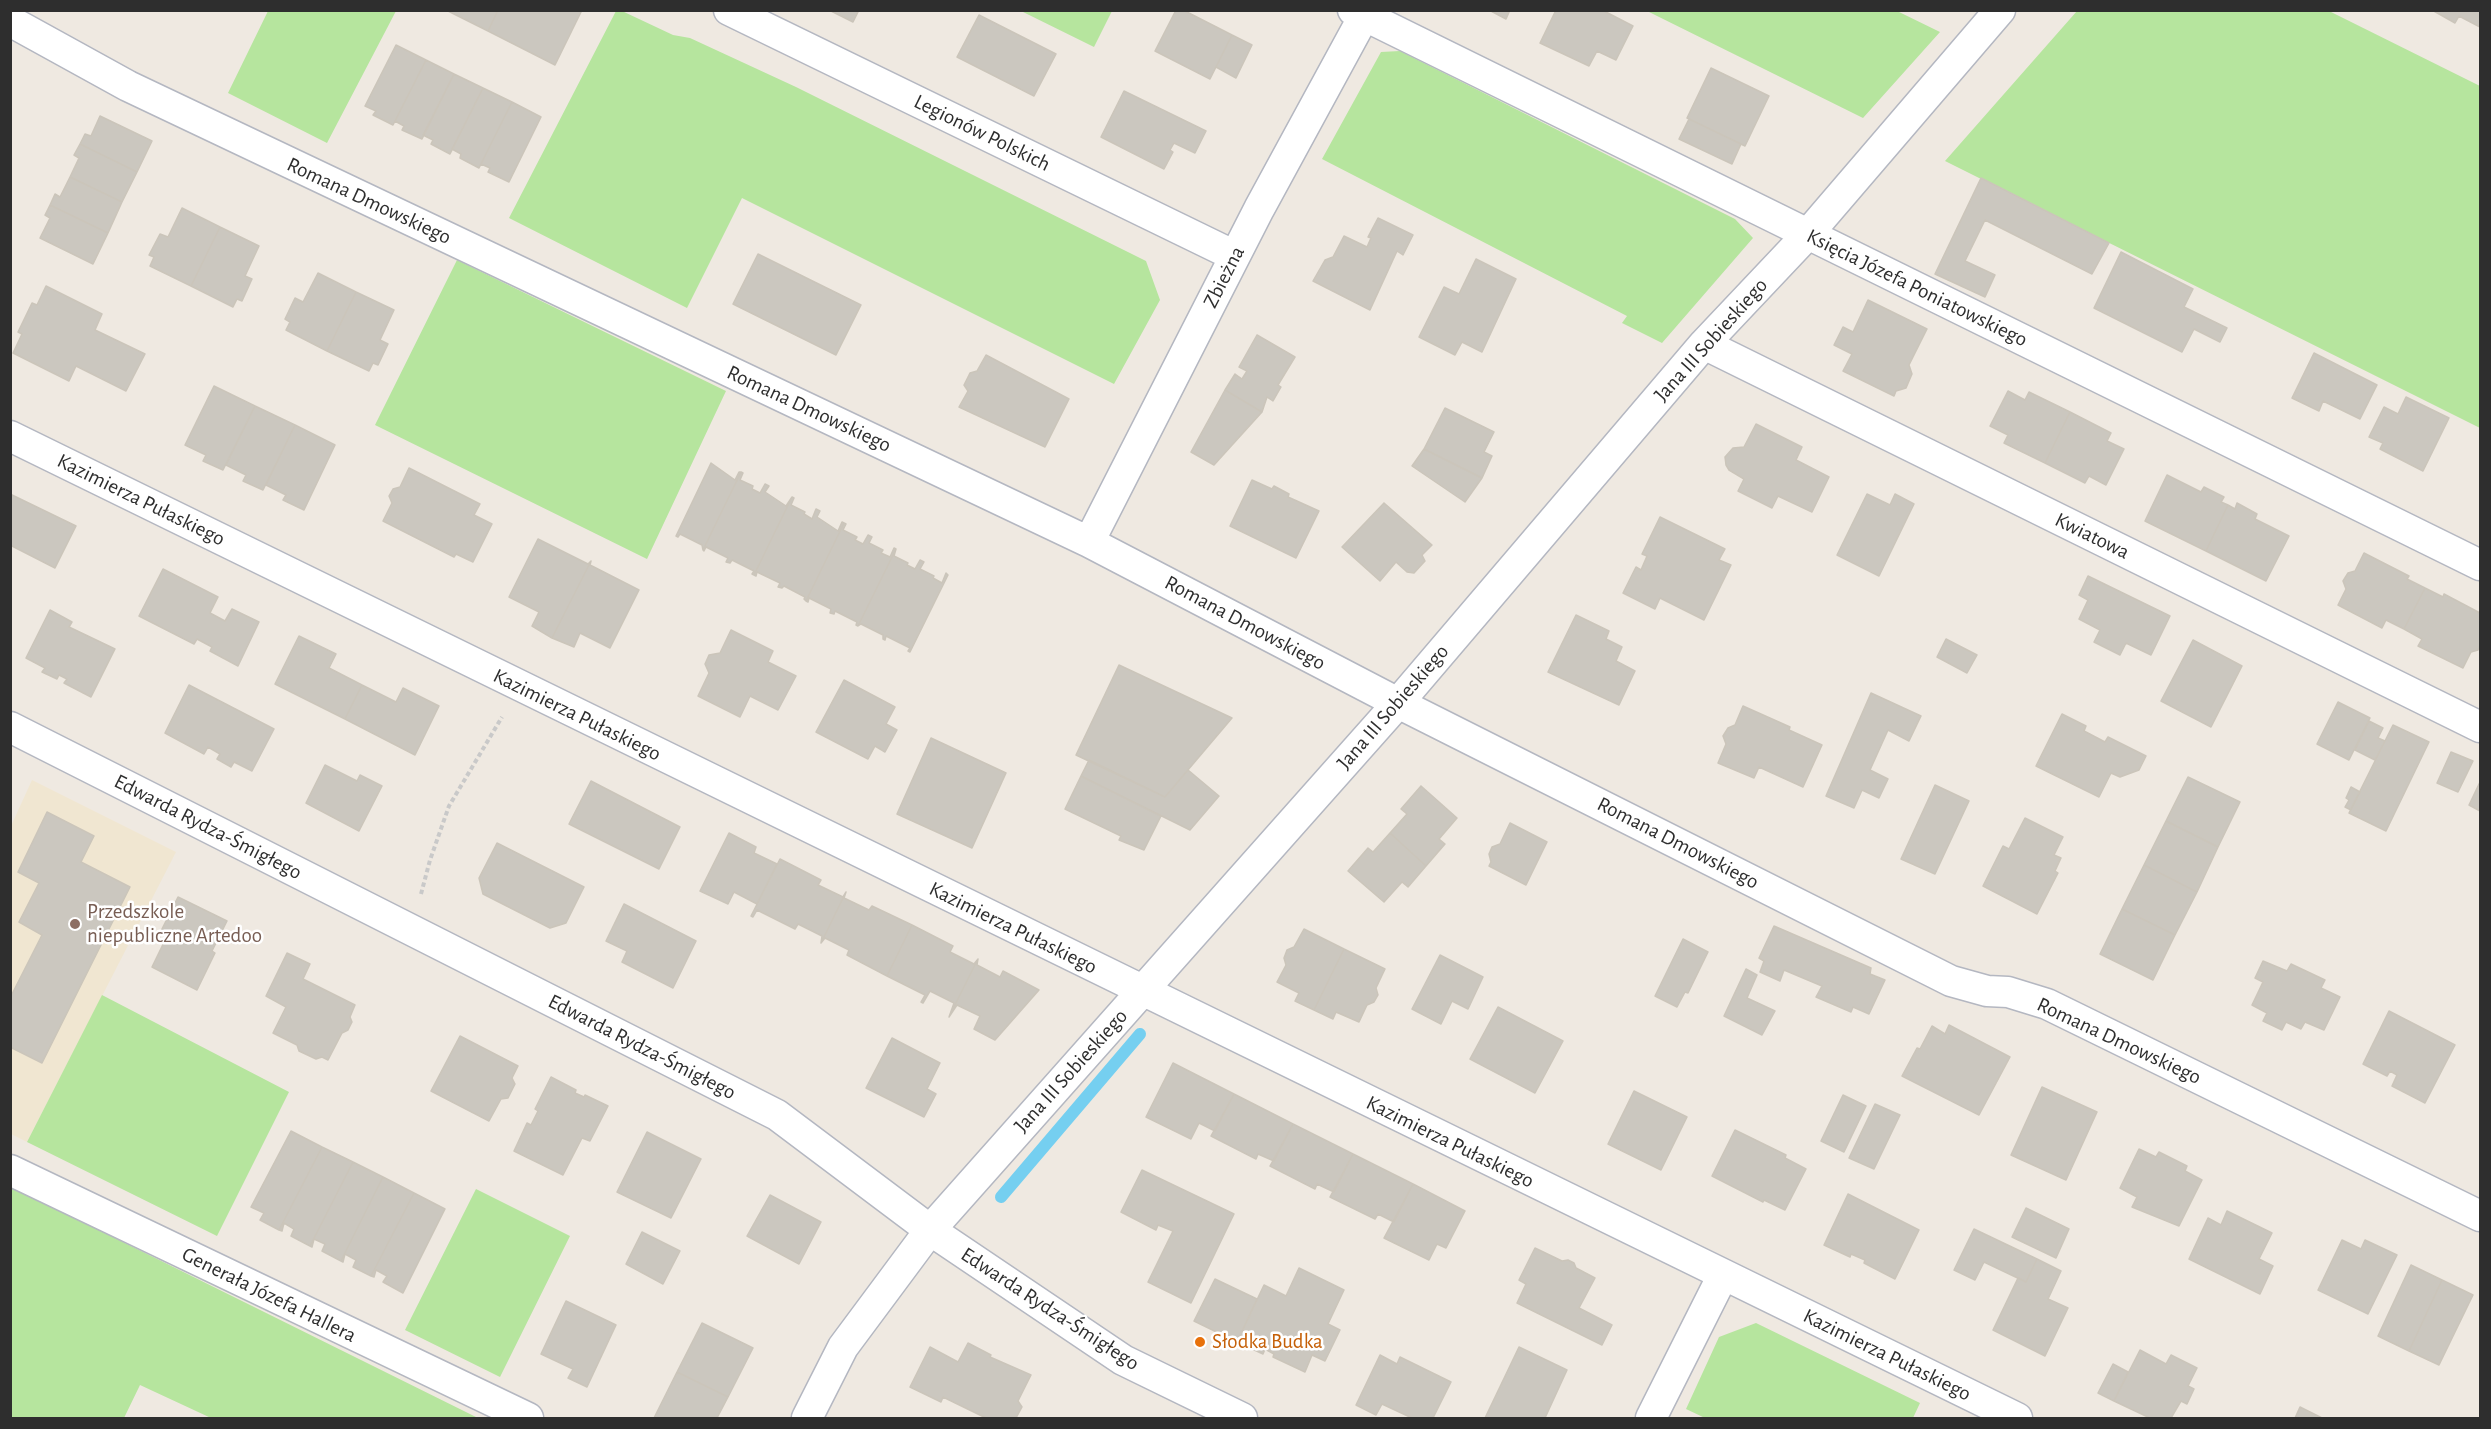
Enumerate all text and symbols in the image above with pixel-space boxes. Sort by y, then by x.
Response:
street label: Legionów Polskich [910,89,1054,177]
street label: Romana Dmowskiego [283,152,455,250]
street label: Księcia Józefa Poniatowskiego [1802,224,2032,352]
street label: Zbieżna [1198,242,1250,312]
street label: Jana III Sobieskiego [1649,273,1773,407]
street label: Romana Dmowskiego [723,360,895,458]
street label: Kazimierza Pułaskiego [53,448,229,552]
street label: Kwiatowa [2051,507,2133,565]
street label: Romana Dmowskiego [1160,570,1330,676]
street label: Jana III Sobieskiego [1332,639,1454,775]
street label: Kazimierza Pułaskiego [489,663,665,767]
street label: Edwarda Rydza-Śmigłego [110,769,306,885]
street label: Romana Dmowskiego [1593,791,1763,895]
street label: Kazimierza Pułaskiego [925,876,1101,980]
place label: Przedszkole niepubliczne Artedoo [87,899,262,949]
marker: Przedszkole niepubliczne Artedoo [68,917,82,931]
street label: Edwarda Rydza-Śmigłego [544,989,740,1105]
street label: Romana Dmowskiego [2033,992,2205,1090]
street label: Jana III Sobieskiego [1009,1004,1133,1138]
street label: Kazimierza Pułaskiego [1362,1090,1538,1194]
street label: Generała Józefa Hallera [178,1242,360,1348]
street label: Edwarda Rydza-Śmigłego [956,1242,1144,1376]
street label: Kazimierza Pułaskiego [1799,1303,1975,1407]
place label: Słodka Budka [1212,1329,1323,1355]
marker: Słodka Budka [1193,1335,1207,1349]

